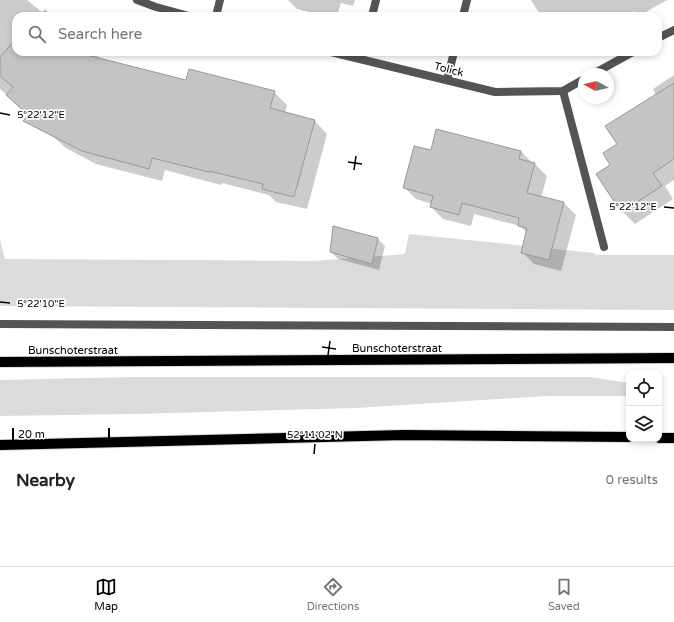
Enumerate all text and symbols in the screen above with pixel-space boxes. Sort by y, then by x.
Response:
search box [12,12,662,56]
icon: search [26,23,48,45]
text: Search here [58,25,142,43]
street label: Tolick [433,60,465,79]
north arrow [578,68,614,104]
text: 5°22'12"E [17,109,65,121]
text: 5°22'12"E [609,201,657,213]
text: 5°22'10"E [17,298,65,310]
street label: Bunschoterstraat [352,342,442,355]
street label: Bunschoterstraat [28,344,118,357]
map controls [626,370,662,442]
button: locate [626,370,662,406]
button: layers [626,406,662,442]
scale bar [12,426,110,445]
text: 20 m [18,428,45,441]
text: 52°11'02"N [287,429,343,441]
text: Nearby [16,470,75,491]
text: 0 results [606,472,658,488]
tab: Map [94,576,118,613]
tab: Directions [307,576,359,613]
tab: Saved [548,576,580,613]

